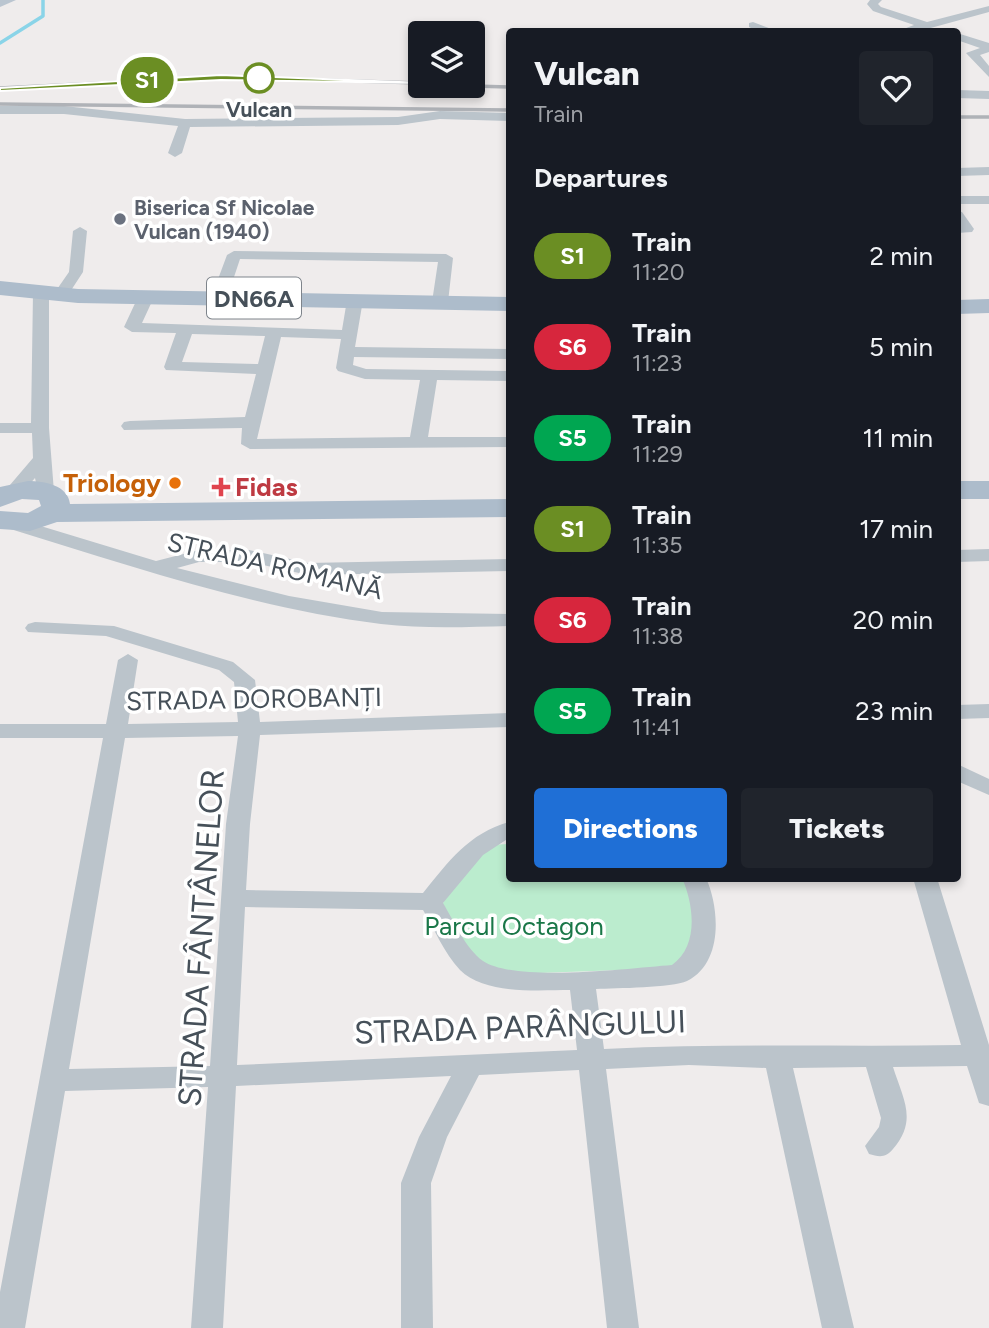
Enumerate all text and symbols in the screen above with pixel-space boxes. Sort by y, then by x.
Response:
map controls [408,21,485,98]
button: layers [408,21,485,98]
button: heart [859,51,933,125]
text: Vulcan [534,54,640,93]
line badge: S1 [116,57,178,103]
marker: Vulcan [244,63,274,93]
text: S1 [135,65,159,94]
place label: Vulcan [226,97,292,122]
text: Train [534,100,583,128]
text: Departures [534,162,668,194]
place label: Biserica Sf Nicolae Vulcan (1940) [134,195,315,244]
marker: Biserica Sf Nicolae Vulcan (1940) [112,211,128,227]
text: Train [632,226,692,258]
text: 2 min [869,240,933,272]
text: S1 [560,241,585,270]
text: 11:20 [632,258,684,286]
road number: DN66A [207,278,301,318]
text: Train [632,317,692,349]
text: 5 min [869,331,933,363]
text: S6 [558,332,587,361]
text: 11:23 [632,349,682,377]
text: Train [632,408,692,440]
text: 11 min [862,422,933,454]
text: S5 [558,423,587,452]
text: 11:29 [632,440,683,468]
place label: Triology [63,467,161,499]
place label: Fidas [235,471,298,503]
marker: Triology [167,475,183,491]
marker: Fidas [213,479,229,495]
text: Train [632,499,692,531]
text: 17 min [859,513,933,545]
text: S1 [560,514,585,543]
street label: STRADA ROMANĂ [164,526,386,606]
text: 11:35 [632,531,683,559]
text: Train [632,590,692,622]
text: 20 min [853,604,933,636]
text: S6 [558,605,587,634]
text: 11:38 [632,622,683,650]
street label: STRADA DOROBANȚI [126,681,382,717]
text: Train [632,681,692,713]
text: 23 min [855,695,933,727]
text: S5 [558,696,587,725]
text: 11:41 [632,713,681,741]
street label: STRADA FÂNTÂNELOR [170,768,232,1108]
button: Directions [534,788,727,868]
button: Tickets [741,788,933,868]
park label: Parcul Octagon [424,910,604,942]
street label: STRADA PARÂNGULUI [353,1002,687,1052]

